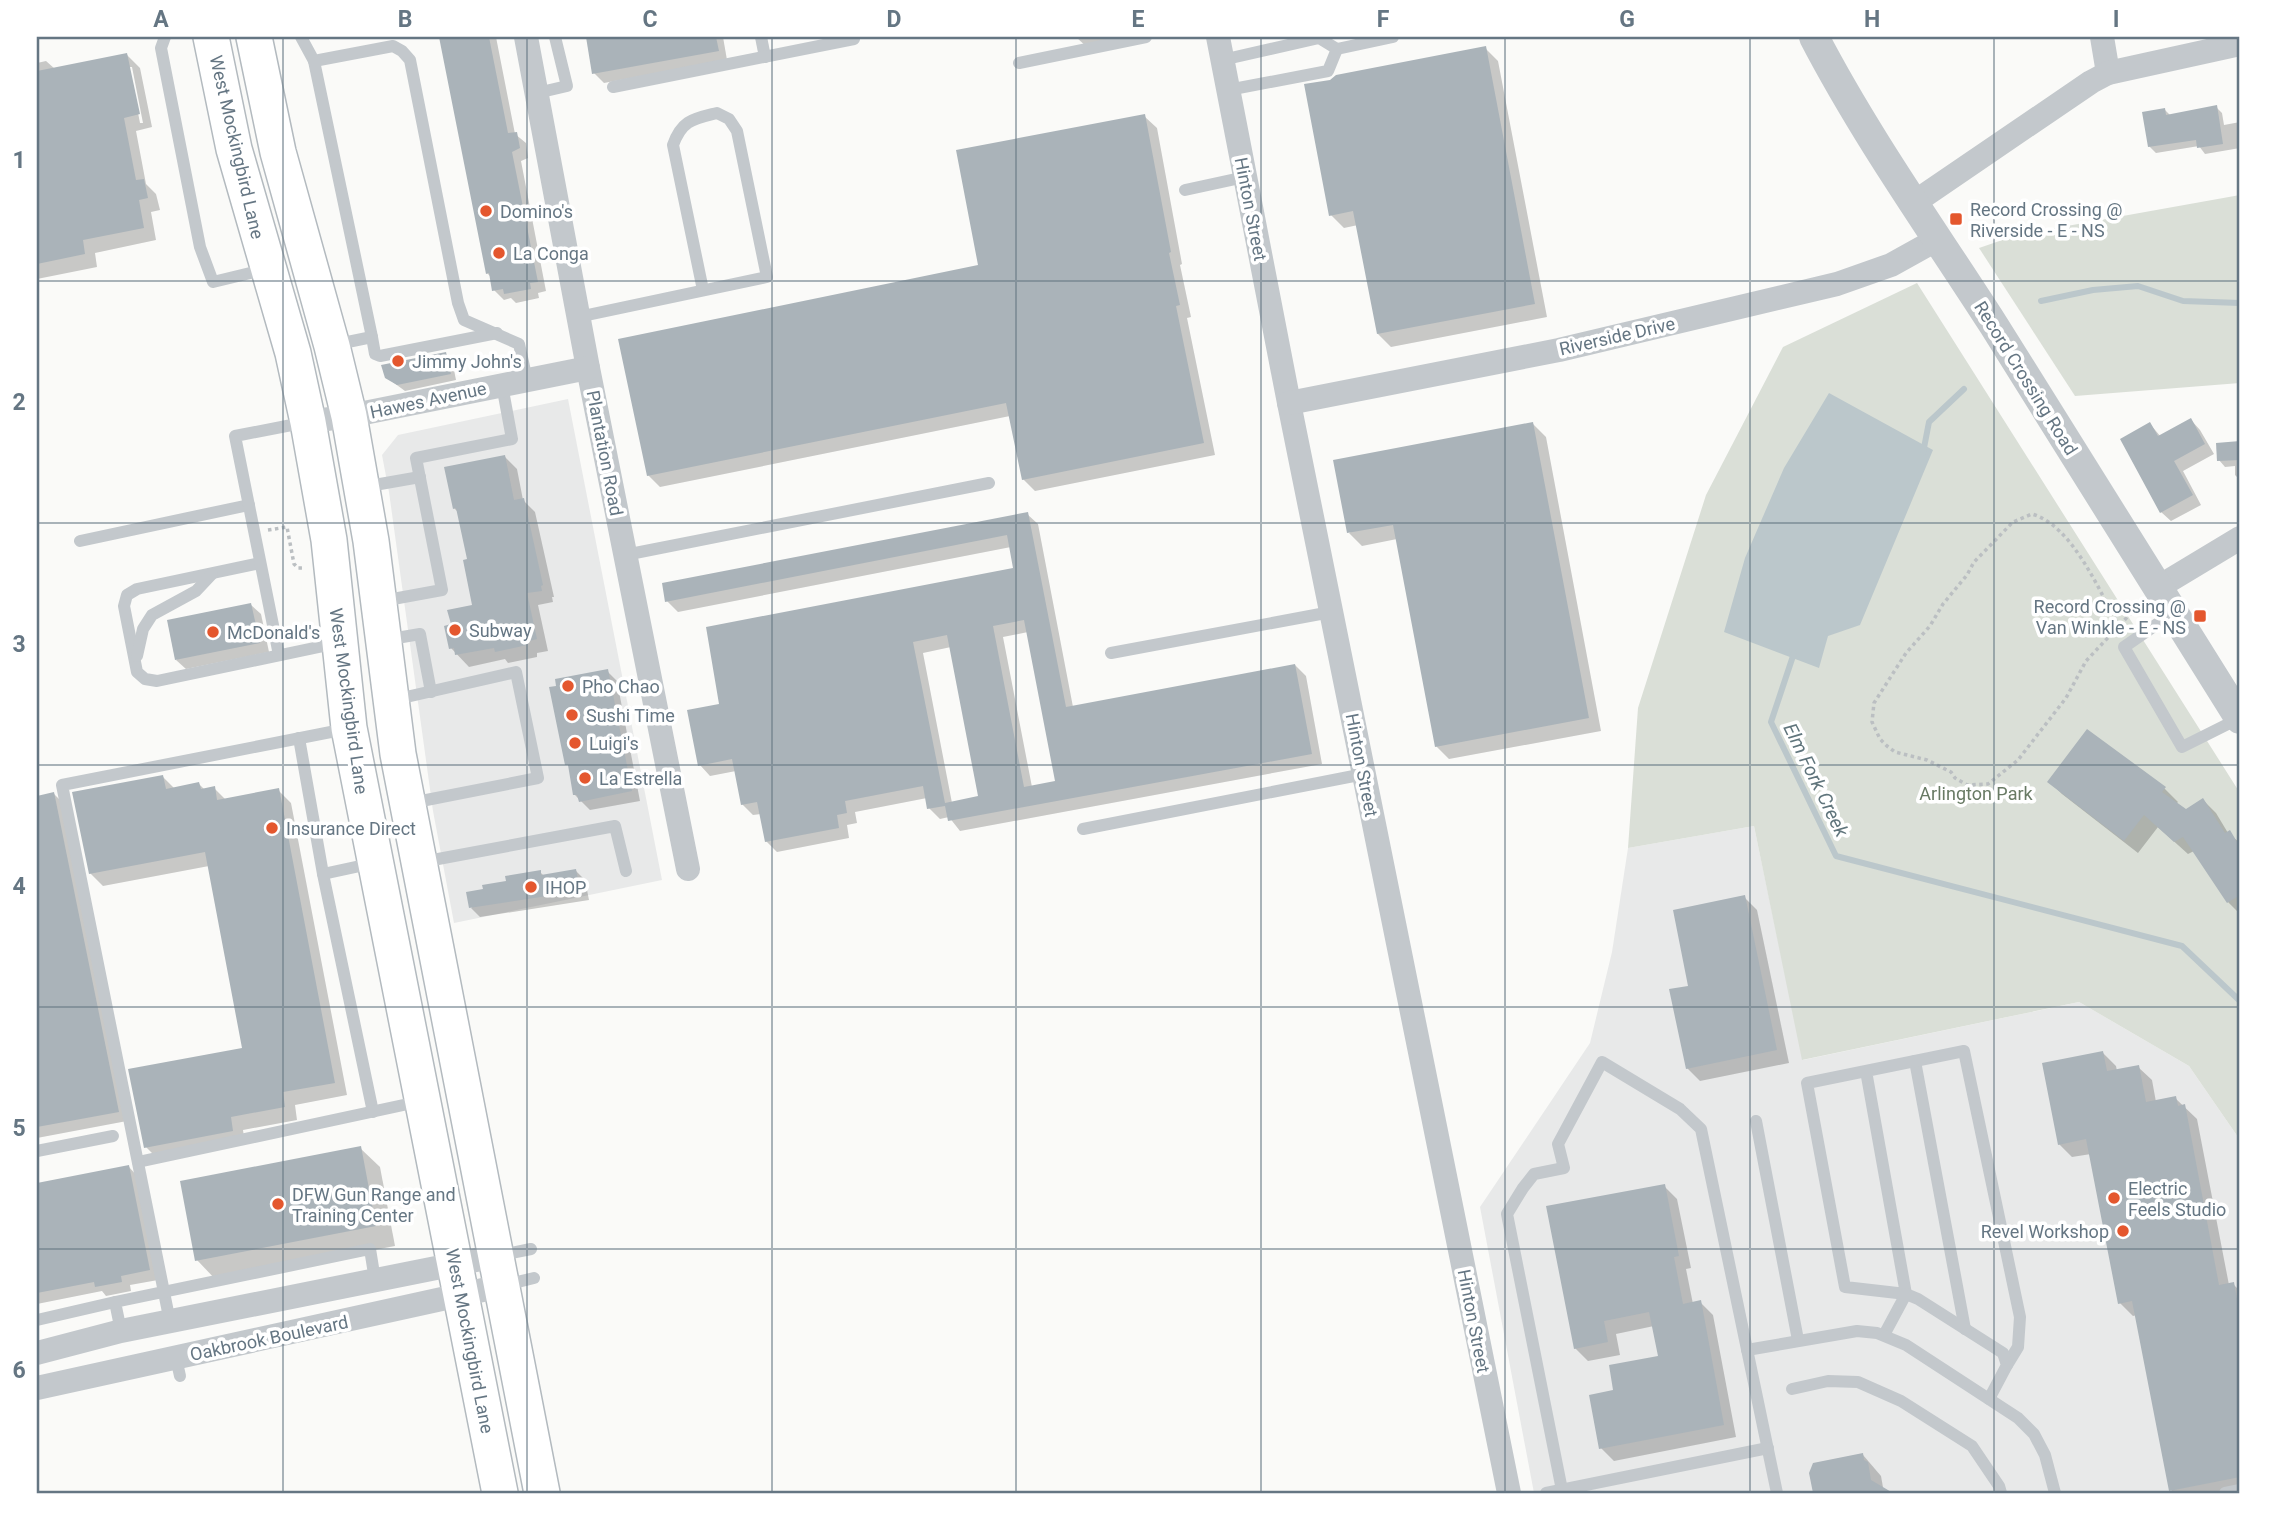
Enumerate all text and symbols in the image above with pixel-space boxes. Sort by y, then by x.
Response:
text: A [153,6,169,33]
text: B [398,6,412,33]
text: C [642,6,658,33]
text: D [887,6,901,33]
text: E [1132,6,1145,33]
text: F [1377,6,1390,33]
text: G [1619,6,1635,33]
text: H [1864,6,1880,33]
text: I [2113,6,2119,33]
street label: West Mockingbird Lane [206,53,268,241]
text: 1 [12,147,26,174]
street label: Hinton Street [1231,155,1271,263]
place label: Record Crossing @ Riverside - E - NS [1970,199,2122,241]
place label: Domino's [500,201,573,222]
marker: Domino's [478,203,494,219]
marker: Record Crossing @ Riverside - E - NS [1948,211,1964,227]
place label: La Conga [513,243,589,264]
marker: La Conga [491,245,507,261]
street label: Record Crossing Road [1970,297,2082,459]
street label: Riverside Drive [1557,312,1677,360]
place label: Jimmy John's [412,351,522,372]
marker: Jimmy John's [390,353,406,369]
street label: Hawes Avenue [368,377,488,423]
street label: Plantation Road [583,388,627,518]
text: 2 [12,389,26,416]
place label: Record Crossing @ Van Winkle - E - NS [2034,596,2186,638]
street label: West Mockingbird Lane [326,607,372,795]
marker: Record Crossing @ Van Winkle - E - NS [2192,608,2208,624]
place label: Subway [469,620,532,641]
place label: McDonald's [227,622,320,643]
marker: Subway [447,622,463,638]
marker: McDonald's [205,624,221,640]
text: 3 [12,631,26,658]
place label: Pho Chao [582,676,660,697]
marker: Pho Chao [560,678,576,694]
place label: Sushi Time [586,705,675,726]
marker: Sushi Time [564,707,580,723]
street label: Hinton Street [1342,711,1382,819]
water label: Elm Fork Creek [1779,719,1854,841]
place label: Luigi's [589,733,639,754]
marker: Luigi's [567,735,583,751]
place label: La Estrella [599,768,682,789]
marker: La Estrella [577,770,593,786]
park label: Arlington Park [1919,783,2034,804]
place label: Insurance Direct [286,818,416,839]
marker: Insurance Direct [264,820,280,836]
text: 4 [12,873,26,900]
place label: IHOP [545,877,586,898]
marker: IHOP [523,879,539,895]
text: 5 [12,1115,26,1142]
place label: Electric Feels Studio [2128,1178,2226,1220]
place label: DFW Gun Range and Training Center [292,1184,456,1226]
marker: Electric Feels Studio [2106,1190,2122,1206]
marker: DFW Gun Range and Training Center [270,1196,286,1212]
place label: Revel Workshop [1981,1221,2109,1242]
marker: Revel Workshop [2115,1223,2131,1239]
street label: West Mockingbird Lane [442,1247,498,1435]
street label: Hinton Street [1454,1267,1494,1375]
street label: Oakbrook Boulevard [188,1311,350,1365]
text: 6 [12,1357,26,1384]

